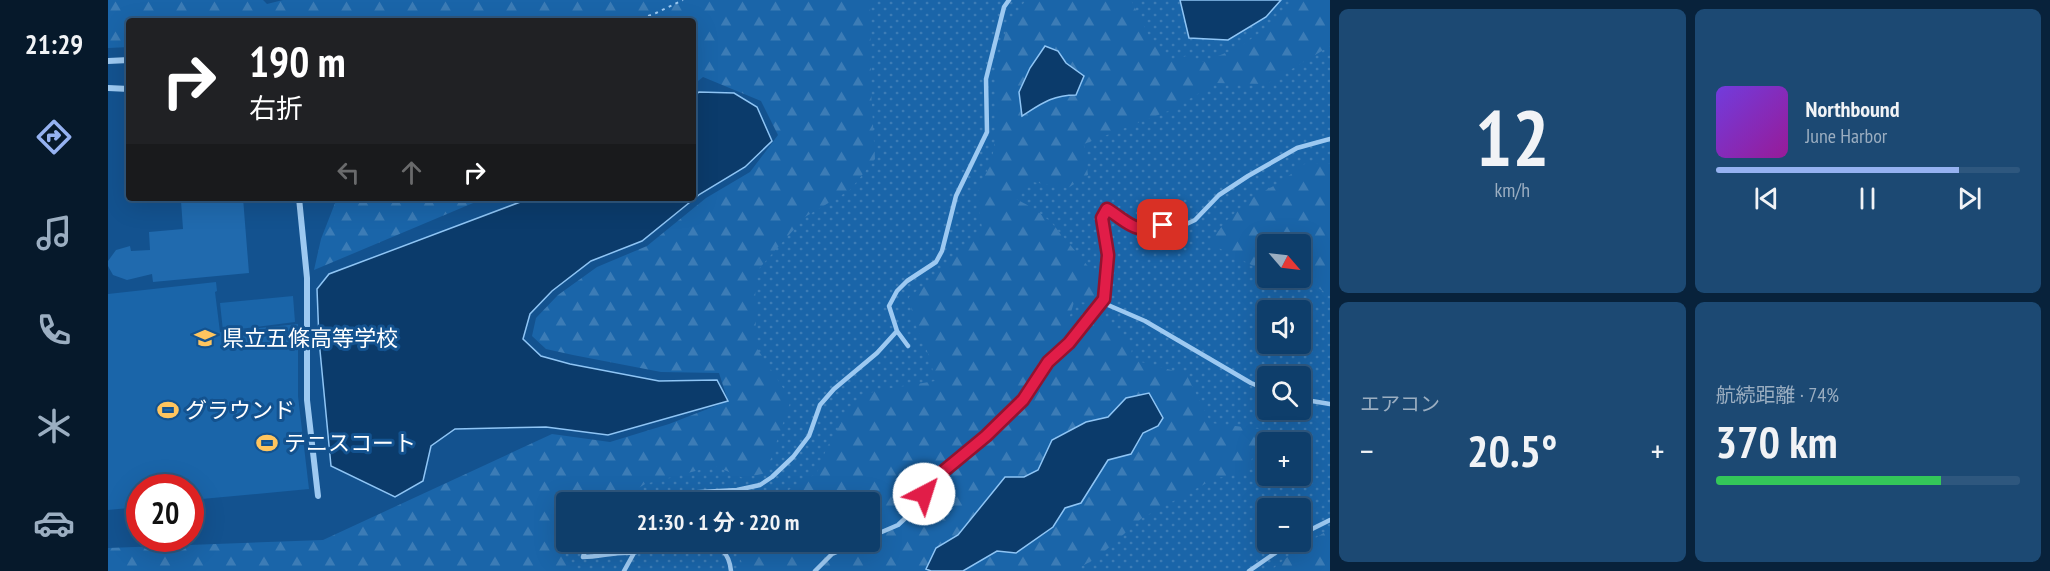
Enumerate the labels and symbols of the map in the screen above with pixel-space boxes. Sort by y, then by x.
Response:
pin [1137,199,1188,250]
north arrow [1257,234,1311,288]
place label: 県立五條高等学校 [222,324,398,352]
school or university icon: 県立五條高等学校 [193,326,217,350]
place label: グラウンド [185,396,295,424]
sports icon: グラウンド [156,398,180,422]
place label: テニスコート [284,429,416,457]
sports icon: テニスコート [255,431,279,455]
position arrow [892,462,956,526]
speed limit sign: 20 [126,474,204,552]

